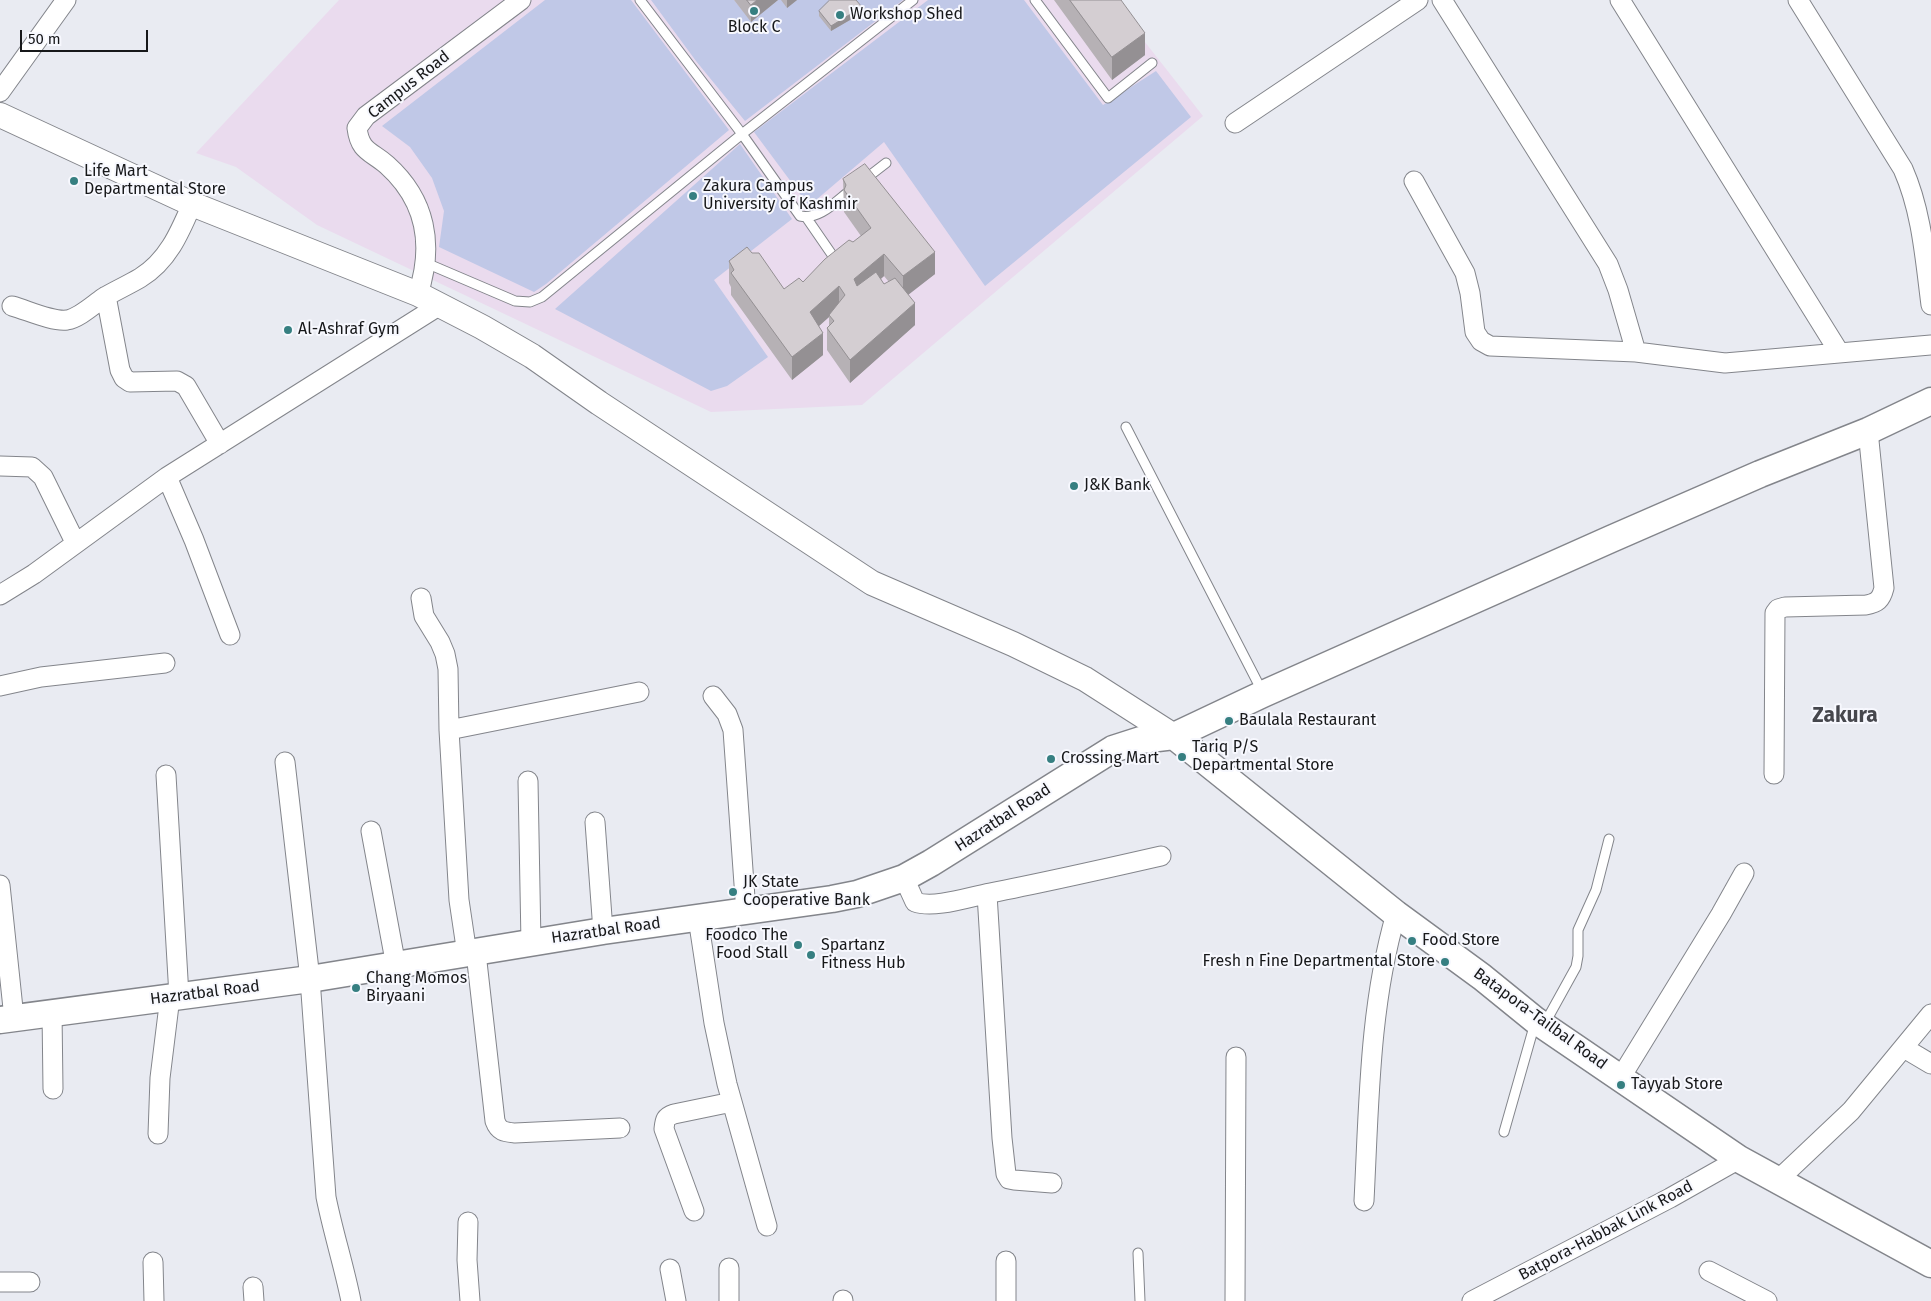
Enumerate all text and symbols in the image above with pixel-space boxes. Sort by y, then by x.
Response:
marker: Block C [748,5,760,17]
place label: Workshop Shed [850,5,963,25]
marker: Workshop Shed [834,9,846,21]
place label: Block C [728,18,780,38]
scale bar [22,20,150,52]
text: 50 m [28,30,61,48]
street label: Campus Road [364,47,454,123]
place label: Life Mart Departmental Store [84,162,226,200]
marker: Life Mart Departmental Store [68,175,80,187]
place label: Zakura Campus University of Kashmir [703,177,858,215]
marker: Zakura Campus University of Kashmir [687,190,699,202]
place label: Al-Ashraf Gym [298,320,400,340]
marker: Al-Ashraf Gym [282,324,294,336]
place label: J&K Bank [1084,476,1150,496]
marker: J&K Bank [1068,480,1080,492]
district label: Zakura [1812,703,1878,729]
place label: Baulala Restaurant [1239,711,1376,731]
marker: Baulala Restaurant [1223,715,1235,727]
place label: Tariq P/S Departmental Store [1192,738,1334,776]
place label: Crossing Mart [1061,749,1159,769]
marker: Tariq P/S Departmental Store [1176,751,1188,763]
marker: Crossing Mart [1045,753,1057,765]
street label: Hazratbal Road [951,780,1055,856]
place label: JK State Cooperative Bank [743,873,870,911]
marker: JK State Cooperative Bank [727,886,739,898]
street label: Hazratbal Road [550,914,662,948]
place label: Foodco The Food Stall [705,926,788,964]
place label: Food Store [1422,931,1500,951]
marker: Food Store [1406,935,1418,947]
place label: Spartanz Fitness Hub [821,936,905,974]
marker: Foodco The Food Stall [792,939,804,951]
marker: Spartanz Fitness Hub [805,949,817,961]
place label: Fresh n Fine Departmental Store [1202,952,1435,972]
marker: Fresh n Fine Departmental Store [1439,956,1451,968]
street label: Batapora-Tailbal Road [1469,964,1611,1074]
place label: Chang Momos Biryaani [366,969,467,1007]
street label: Hazratbal Road [149,977,261,1009]
marker: Chang Momos Biryaani [350,982,362,994]
place label: Tayyab Store [1631,1075,1723,1095]
marker: Tayyab Store [1615,1079,1627,1091]
street label: Batpora-Habbak Link Road [1516,1177,1696,1285]

